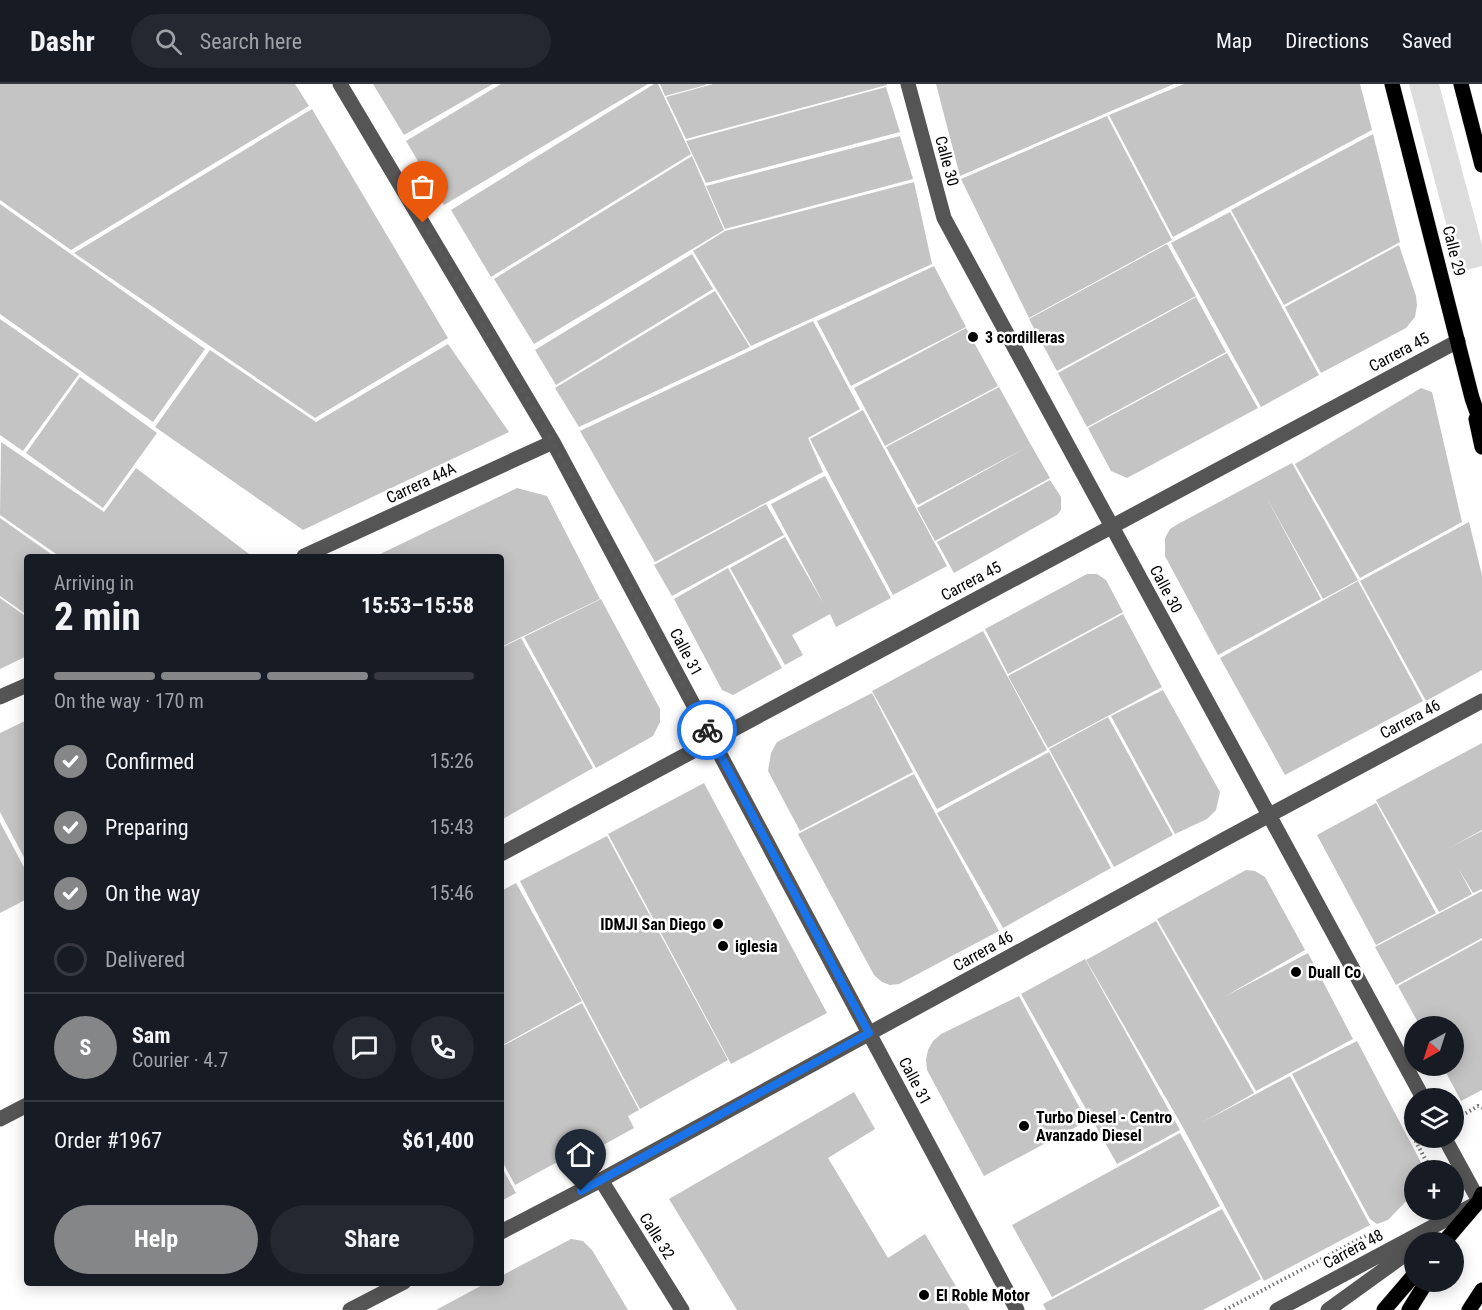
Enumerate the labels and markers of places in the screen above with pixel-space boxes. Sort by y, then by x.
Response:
pin [397,161,448,223]
place label: 3 cordilleras [985,328,1065,347]
marker: 3 cordilleras [966,330,980,344]
place label: IDMJI San Diego [600,915,706,934]
marker: IDMJI San Diego [711,917,725,931]
place label: iglesia [735,937,778,956]
marker: iglesia [716,939,730,953]
place label: Duall Co [1308,963,1361,982]
marker: Duall Co [1289,965,1303,979]
place label: Turbo Diesel - Centro Avanzado Diesel [1036,1108,1172,1145]
marker: Turbo Diesel - Centro Avanzado Diesel [1017,1119,1031,1133]
pin [555,1129,606,1191]
place label: El Roble Motor [936,1286,1030,1305]
marker: El Roble Motor [917,1288,931,1302]

